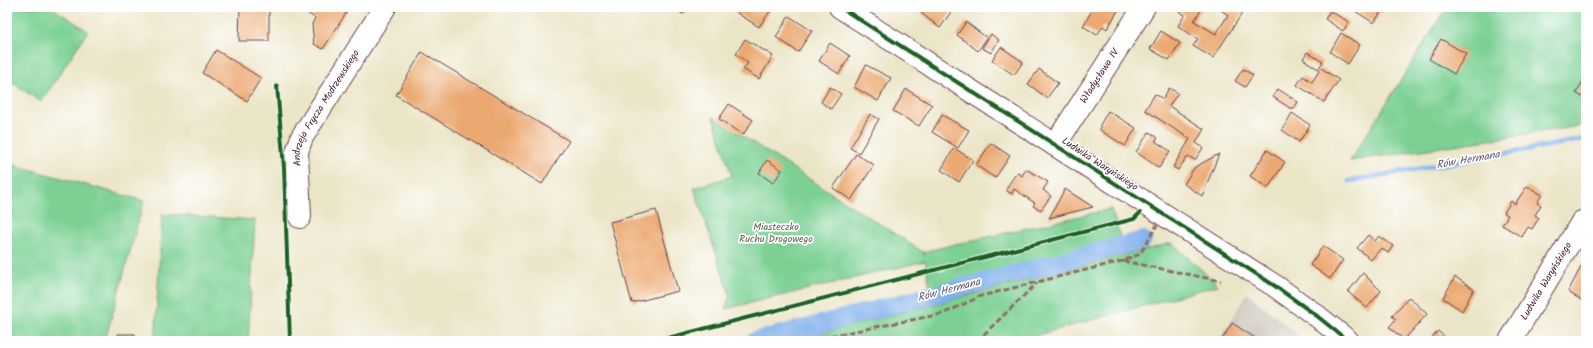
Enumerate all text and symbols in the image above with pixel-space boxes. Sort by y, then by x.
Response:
street label: Władysława IV [1076,45,1123,107]
street label: Andrzeja Frycza Modrzewskiego [289,46,364,167]
street label: Ludwika Waryńskiego [1058,133,1142,195]
water label: Rów Hermana [1435,145,1502,174]
park label: Miasteczko Ruchu Drogowego [739,219,813,247]
street label: Ludwika Waryńskiego [1516,239,1576,323]
water label: Rów Hermana [916,273,983,307]

